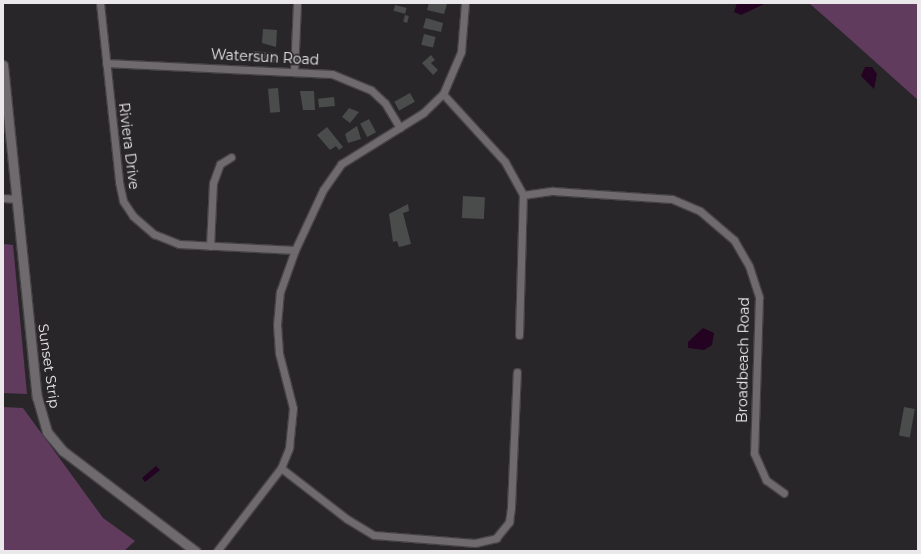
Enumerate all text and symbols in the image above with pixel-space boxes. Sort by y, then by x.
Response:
street label: Watersun Road [210,46,320,68]
street label: Riviera Drive [115,102,143,190]
street label: Broadbeach Road [734,297,752,423]
street label: Sunset Strip [35,323,63,409]

